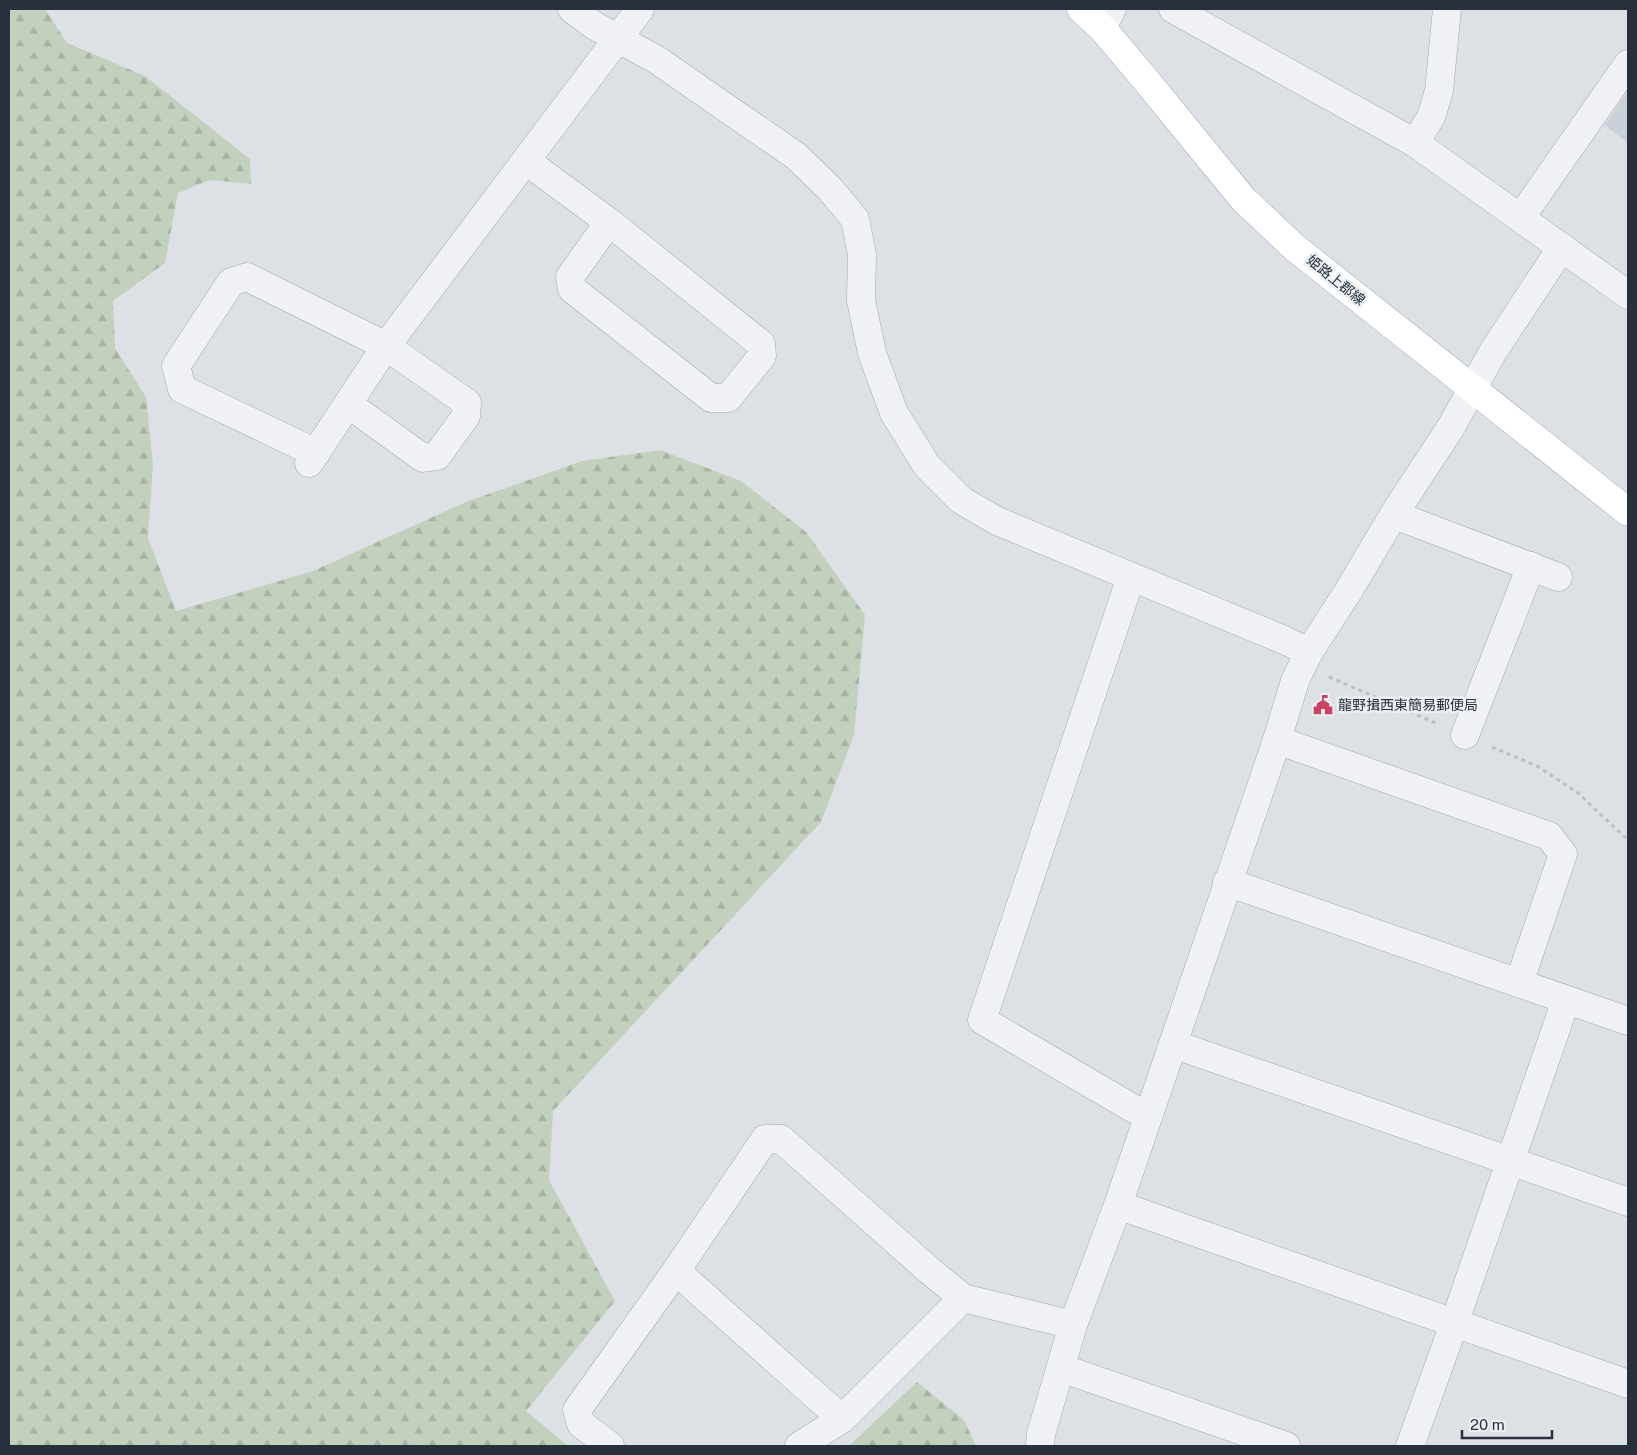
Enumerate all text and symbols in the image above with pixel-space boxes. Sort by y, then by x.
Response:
street label: 姫路上郡線 [1304,252,1368,308]
public building icon: 龍野揖西東簡易郵便局 [1312,694,1334,716]
place label: 龍野揖西東簡易郵便局 [1338,697,1478,713]
scale bar [1462,1408,1552,1440]
text: 20 m [1470,1416,1505,1433]

